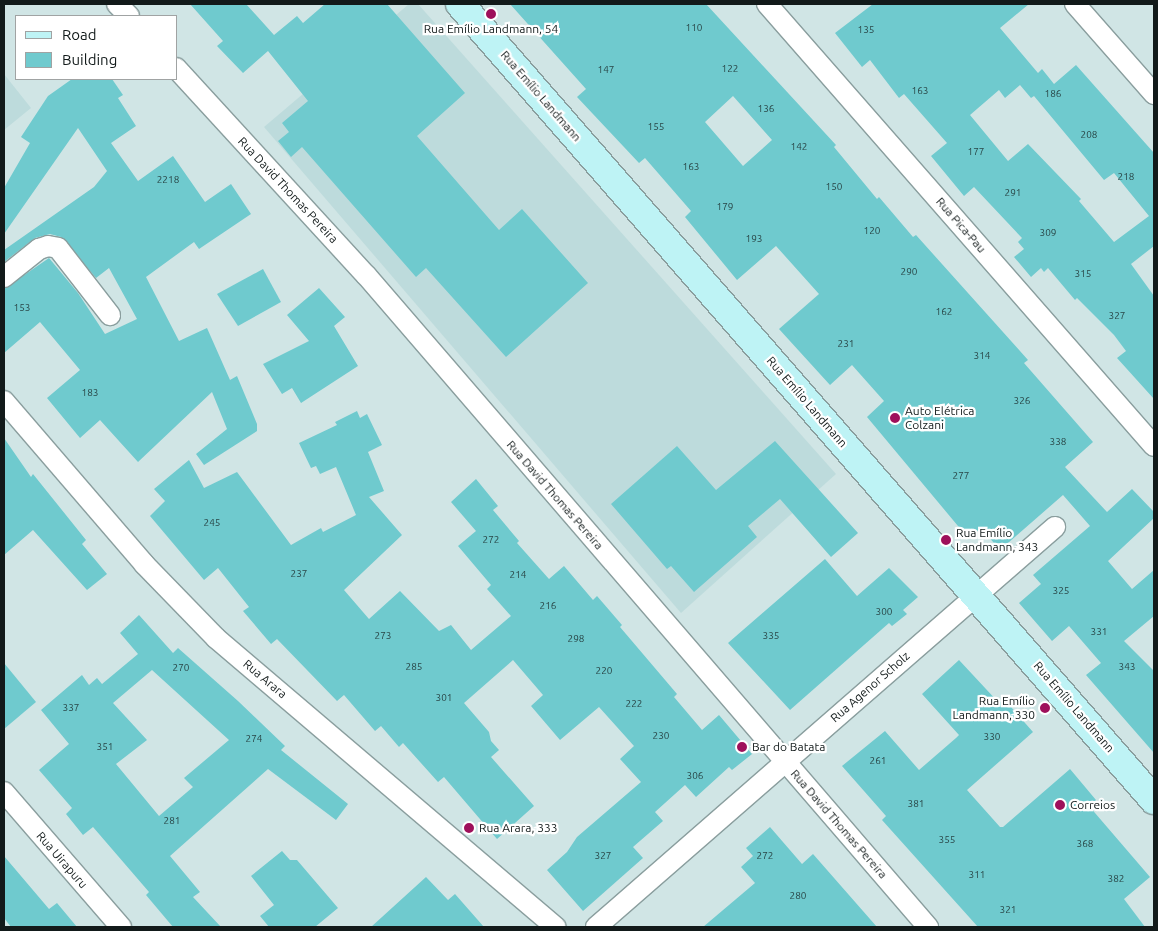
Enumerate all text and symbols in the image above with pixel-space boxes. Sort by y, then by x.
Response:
marker: Rua Emílio Landmann, 54 [485,8,497,20]
legend [15,15,178,80]
place label: Rua Emílio Landmann, 54 [424,22,558,36]
house number: 110 [686,22,702,34]
house number: 135 [858,24,874,36]
text: Road [62,26,97,43]
street label: Rua Emílio Landmann [498,48,584,144]
text: Building [62,51,117,68]
house number: 122 [722,63,738,75]
house number: 147 [598,64,614,76]
house number: 163 [912,85,928,97]
house number: 186 [1045,88,1061,100]
house number: 136 [758,103,774,115]
house number: 155 [648,121,664,133]
house number: 208 [1081,129,1097,141]
street label: Rua David Thomas Pereira [235,134,341,246]
house number: 142 [791,141,807,153]
house number: 177 [968,146,984,158]
house number: 163 [683,161,699,173]
house number: 218 [1118,171,1134,183]
house number: 2218 [157,174,179,186]
house number: 150 [826,181,842,193]
house number: 291 [1005,187,1021,199]
street label: Rua Pica-Pau [933,194,989,256]
house number: 179 [717,201,733,213]
house number: 120 [864,225,880,237]
house number: 309 [1040,227,1056,239]
house number: 193 [746,233,762,245]
house number: 290 [901,266,917,278]
house number: 315 [1075,268,1091,280]
house number: 153 [14,302,30,314]
house number: 162 [936,306,952,318]
house number: 327 [1109,310,1125,322]
house number: 231 [838,338,854,350]
house number: 314 [974,350,990,362]
street label: Rua Emílio Landmann [764,354,850,450]
house number: 183 [82,387,98,399]
house number: 326 [1014,395,1030,407]
place label: Auto Elétrica Colzani [905,404,975,432]
marker: Auto Elétrica Colzani [889,412,901,424]
house number: 338 [1050,436,1066,448]
street label: Rua David Thomas Pereira [504,438,606,552]
house number: 277 [953,470,969,482]
house number: 245 [204,517,220,529]
place label: Rua Emílio Landmann, 343 [956,526,1038,554]
house number: 272 [483,534,499,546]
marker: Rua Emílio Landmann, 343 [940,534,952,546]
house number: 237 [291,568,307,580]
house number: 214 [510,569,526,581]
house number: 325 [1053,585,1069,597]
house number: 216 [540,600,556,612]
house number: 300 [876,606,892,618]
house number: 331 [1091,626,1107,638]
house number: 273 [375,630,391,642]
house number: 335 [763,630,779,642]
house number: 298 [568,633,584,645]
street label: Rua Agenor Scholz [827,649,913,725]
street label: Rua Arara [240,657,290,701]
street label: Rua Emílio Landmann [1031,659,1117,755]
house number: 285 [406,661,422,673]
house number: 343 [1119,661,1135,673]
house number: 270 [173,662,189,674]
house number: 220 [596,665,612,677]
house number: 301 [436,692,452,704]
place label: Rua Emílio Landmann, 330 [953,694,1035,722]
house number: 222 [626,698,642,710]
house number: 337 [63,702,79,714]
marker: Rua Emílio Landmann, 330 [1039,702,1051,714]
house number: 230 [653,730,669,742]
house number: 330 [984,731,1000,743]
house number: 274 [246,733,262,745]
place label: Bar do Batata [752,740,825,754]
house number: 351 [97,741,113,753]
marker: Bar do Batata [736,741,748,753]
house number: 261 [870,755,886,767]
street label: Rua David Thomas Pereira [788,767,890,881]
house number: 306 [687,770,703,782]
house number: 381 [908,798,924,810]
place label: Correios [1070,798,1115,812]
marker: Correios [1054,799,1066,811]
house number: 281 [164,815,180,827]
place label: Rua Arara, 333 [479,821,557,835]
marker: Rua Arara, 333 [463,822,475,834]
street label: Rua Uirapuru [33,829,91,891]
house number: 355 [939,834,955,846]
house number: 368 [1077,838,1093,850]
house number: 327 [595,850,611,862]
house number: 272 [757,850,773,862]
house number: 311 [969,869,985,881]
house number: 382 [1108,873,1124,885]
house number: 280 [790,890,806,902]
house number: 321 [1000,904,1016,916]

